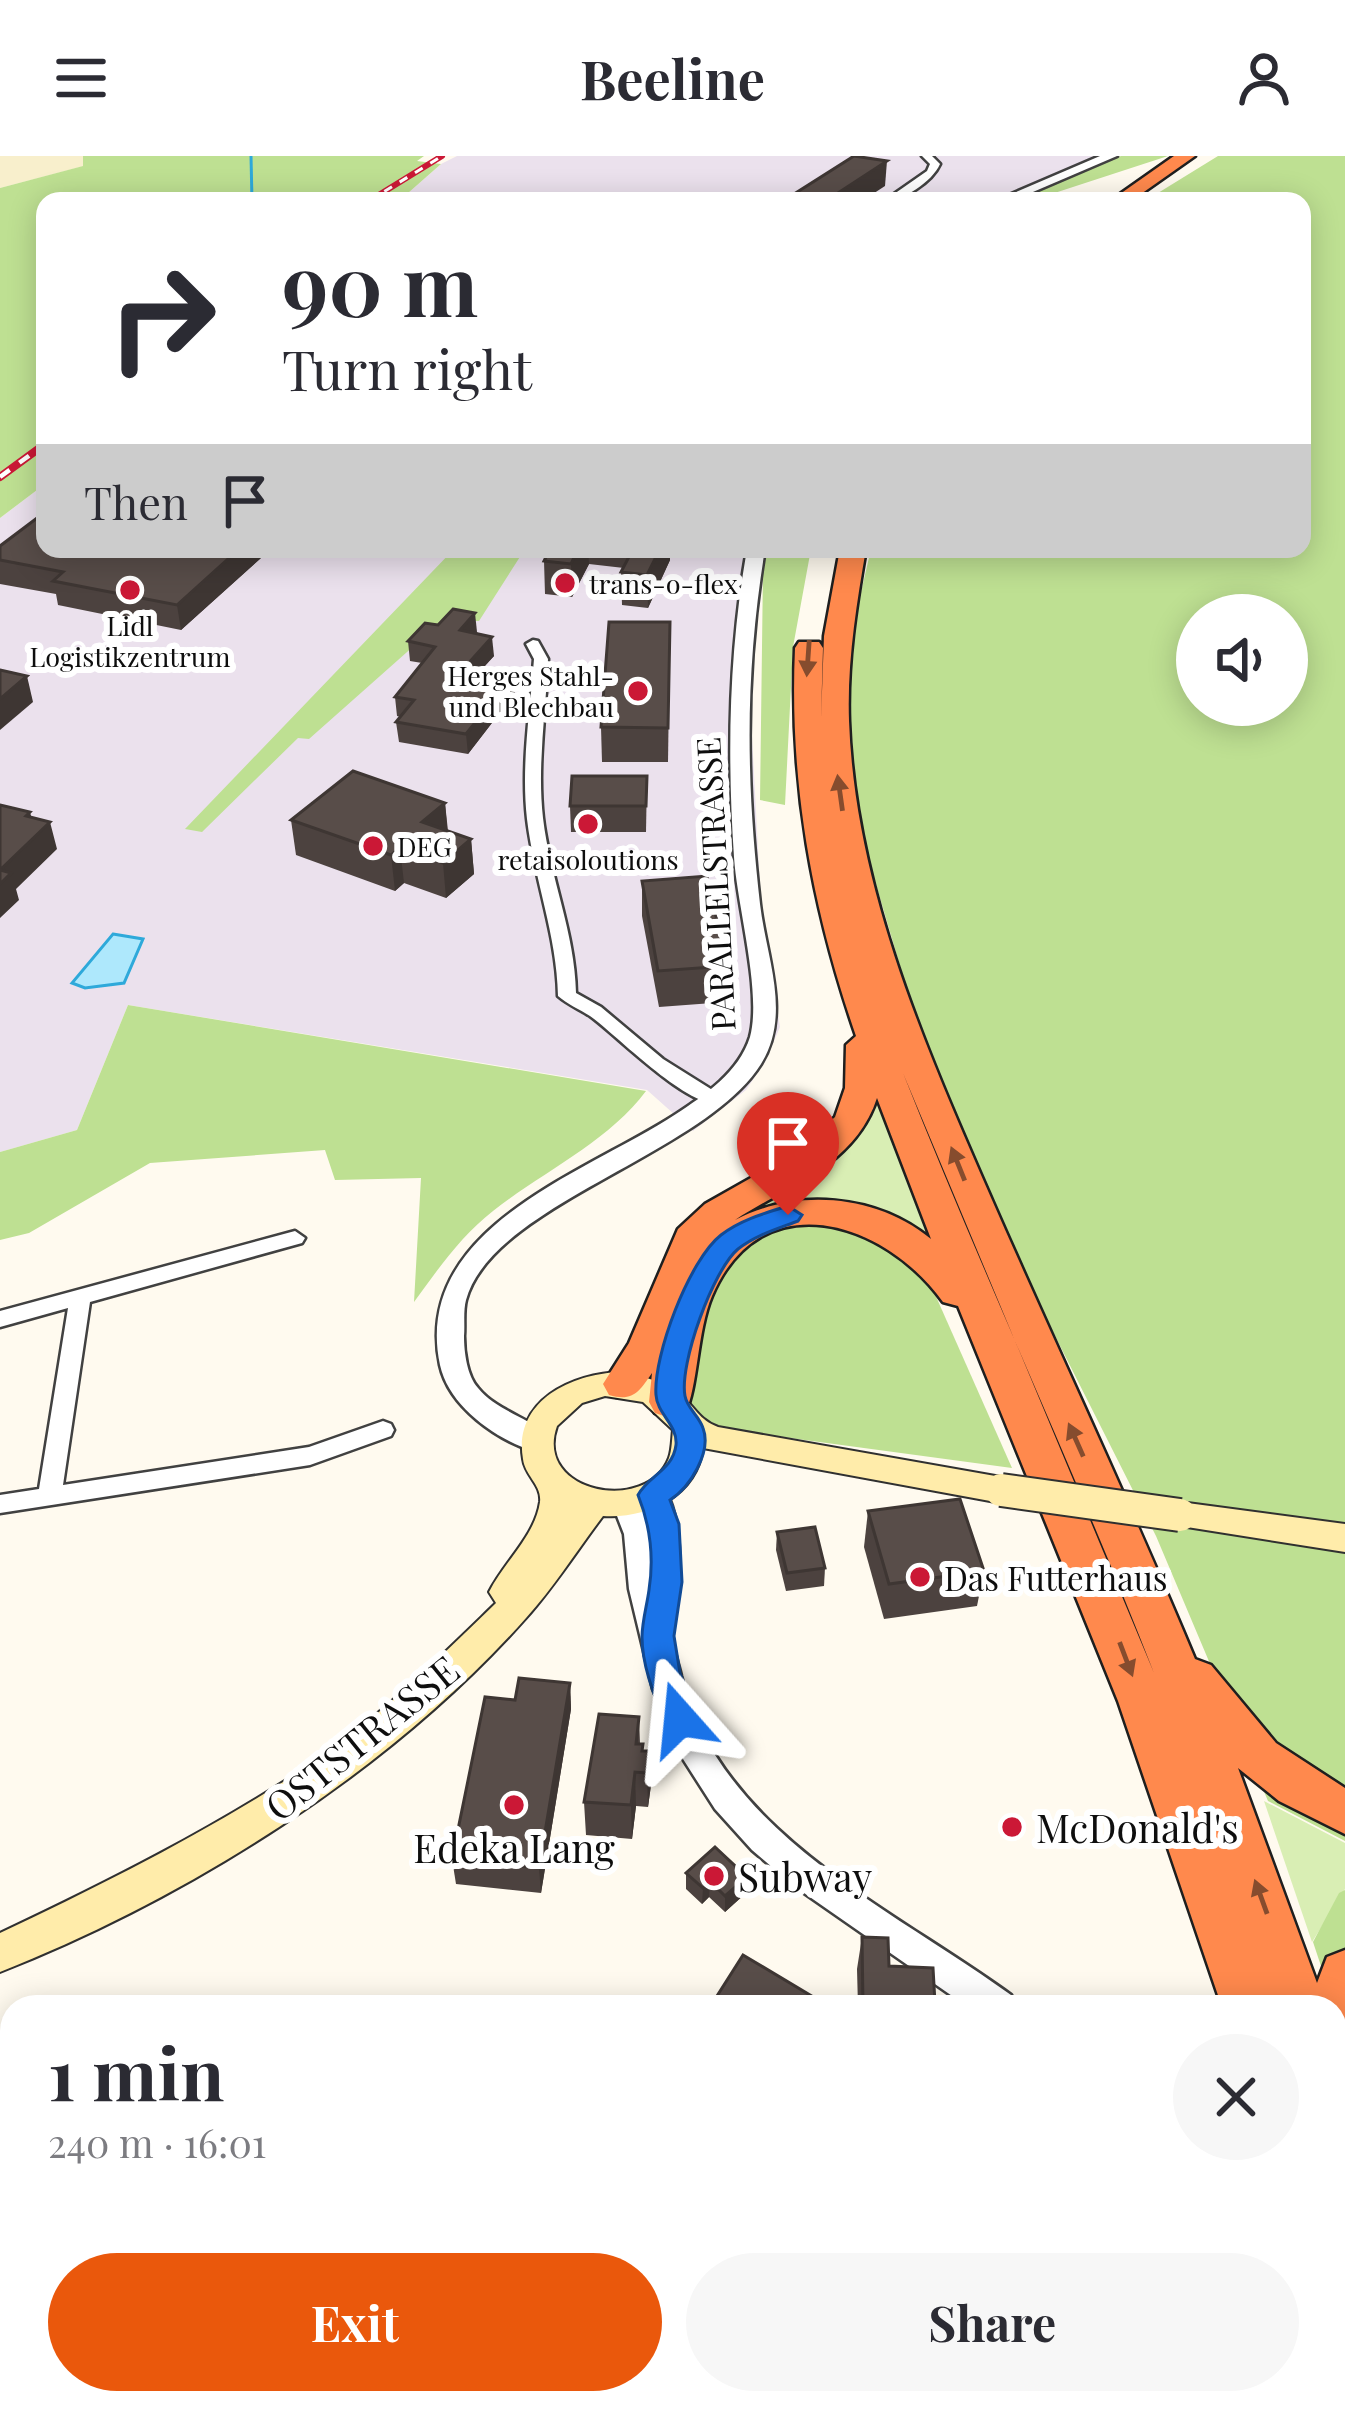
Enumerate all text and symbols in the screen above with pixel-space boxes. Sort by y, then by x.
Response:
text: Beeline [580,42,765,114]
icon: menu [48,45,114,111]
icon: person [1231,45,1297,111]
text: 90 m [282,226,478,338]
icon: right [84,240,240,396]
text: Turn right [282,333,532,405]
icon: arrive [212,468,278,534]
text: Then [84,471,188,531]
place label: trans-o-flex [589,565,738,601]
marker: trans-o-flex [552,570,578,596]
marker: Lidl Logistikzentrum [117,577,143,603]
map controls [1176,594,1308,726]
button: sound [1176,594,1308,726]
place label: Lidl Logistikzentrum [29,607,231,674]
one-way arrow [799,640,818,677]
place label: Herges Stahl- und Blechbau [447,657,614,724]
marker: Herges Stahl- und Blechbau [625,678,651,704]
street label: PARALLELSTRASSE [684,736,744,1032]
one-way arrow [830,774,849,812]
marker: retaisoloutions [575,811,601,837]
place label: DEG [397,828,452,864]
marker: DEG [360,833,386,859]
place label: retaisoloutions [497,841,679,877]
pin [737,1092,839,1215]
icon: arrive [755,1110,821,1176]
one-way arrow [948,1145,967,1181]
one-way arrow [1066,1422,1086,1457]
place label: Das Futterhaus [944,1555,1168,1599]
marker: Das Futterhaus [907,1564,933,1590]
one-way arrow [1117,1641,1136,1677]
street label: OSTSTRASSE [253,1643,469,1831]
position arrow [617,1656,743,1782]
marker: Edeka Lang [501,1792,527,1818]
place label: McDonald's [1036,1801,1239,1853]
marker: McDonald's [999,1814,1025,1840]
place label: Edeka Lang [413,1821,615,1873]
place label: Subway [738,1850,872,1902]
marker: Subway [701,1863,727,1889]
one-way arrow [1251,1878,1269,1914]
text: 1 min [48,2023,224,2119]
button: close [1173,2034,1299,2160]
text: 240 m · 16:01 [48,2116,266,2168]
button: Exit [48,2253,662,2391]
button: Share [686,2253,1299,2391]

